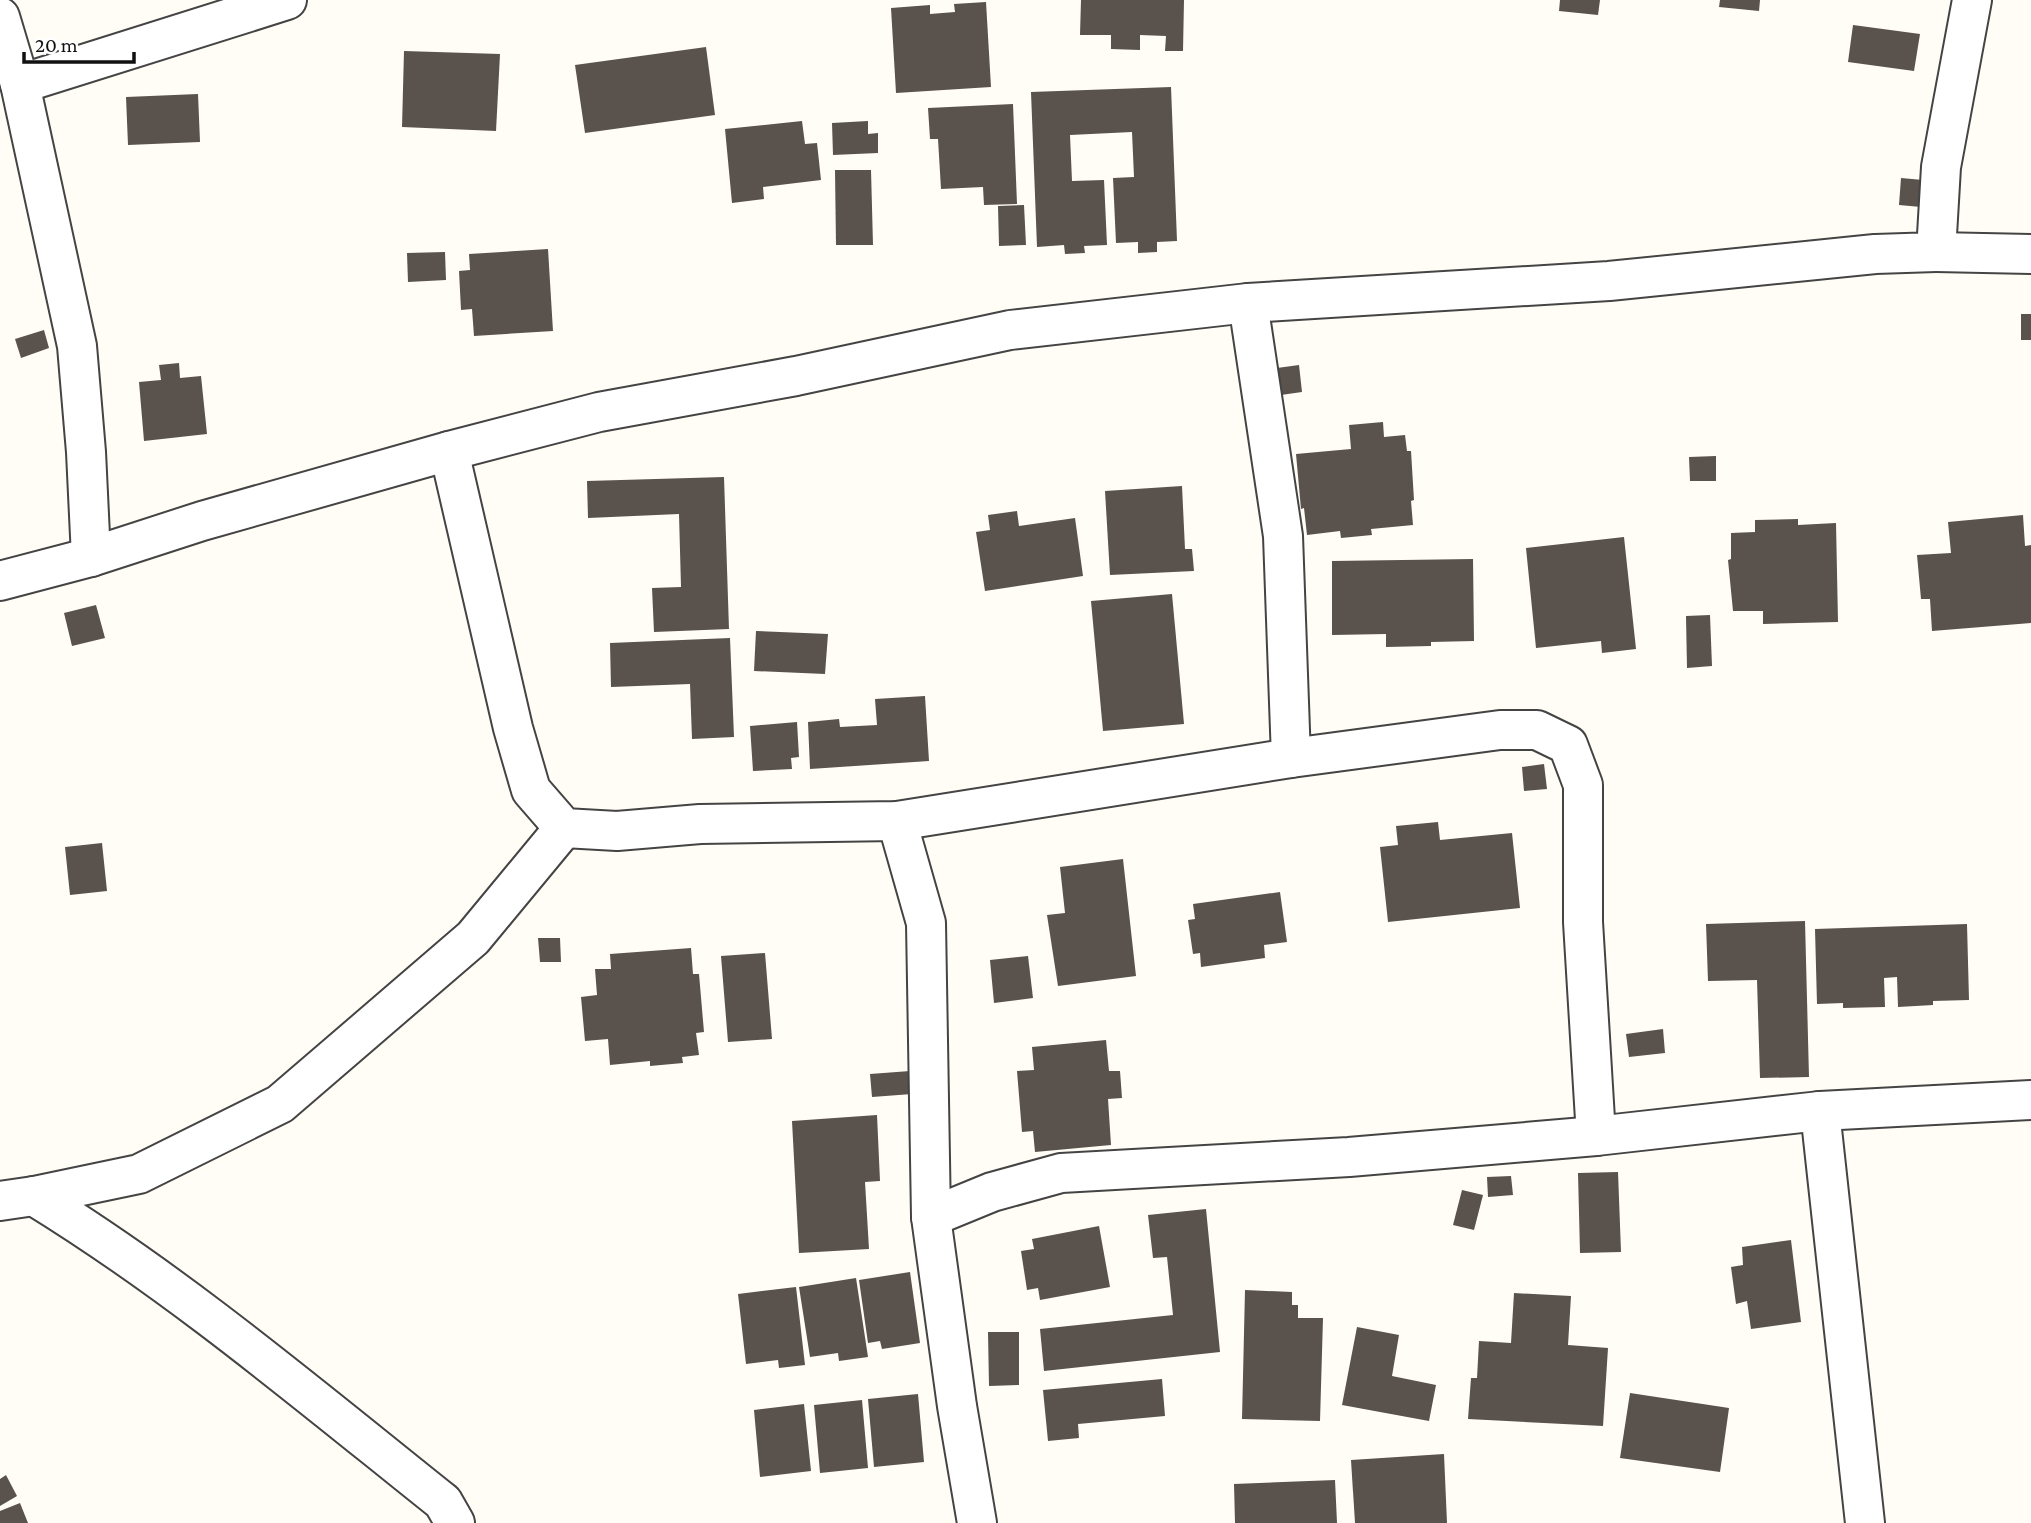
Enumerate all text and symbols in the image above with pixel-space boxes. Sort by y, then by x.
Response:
scale bar [24,21,135,65]
text: 20 m [35,33,78,57]

